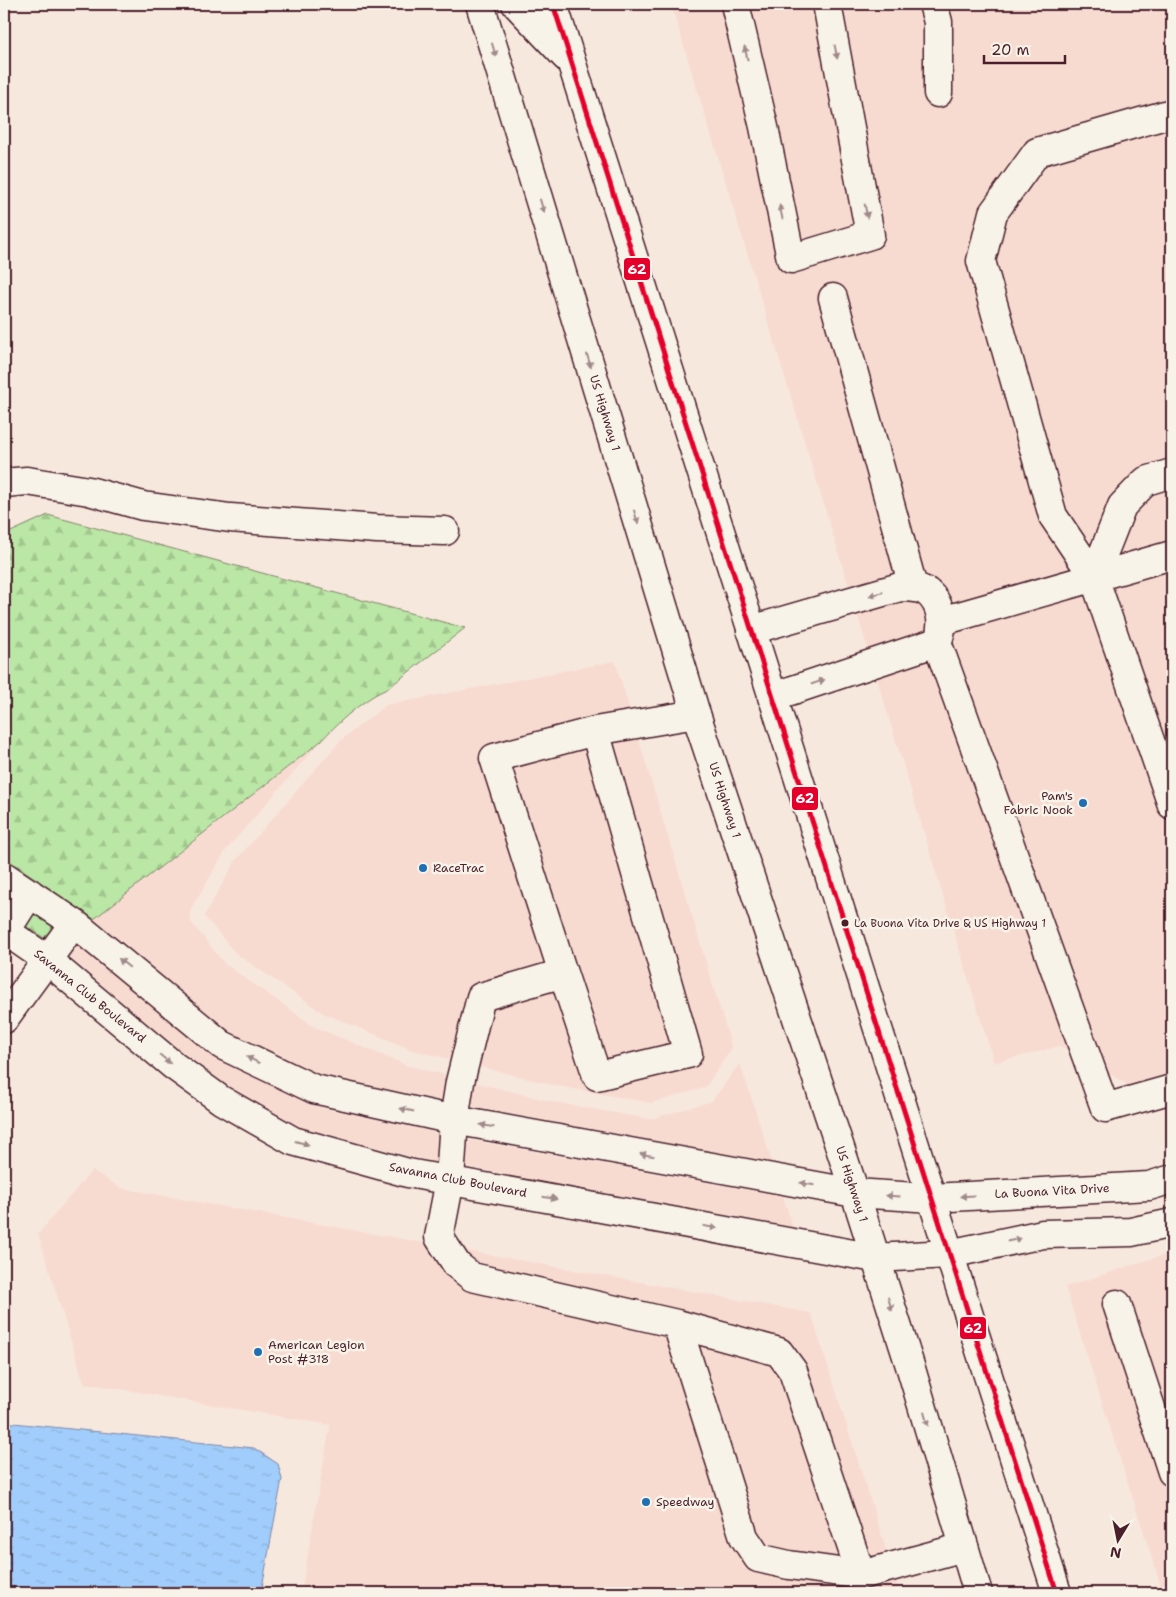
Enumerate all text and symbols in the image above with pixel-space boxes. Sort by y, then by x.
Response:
scale bar [984,32,1065,64]
text: 20 m [991,40,1030,60]
one-way arrow [491,43,499,58]
one-way arrow [832,44,840,60]
one-way arrow [742,45,750,60]
one-way arrow [538,198,546,213]
one-way arrow [777,204,785,219]
one-way arrow [862,204,870,220]
line badge: 62 [623,257,651,281]
text: 62 [627,260,647,278]
one-way arrow [585,354,593,369]
street label: US Highway 1 [586,373,624,453]
one-way arrow [633,509,641,524]
one-way arrow [869,591,884,599]
one-way arrow [811,678,826,685]
street label: US Highway 1 [705,760,745,840]
line badge: 62 [791,786,819,811]
place label: Pam's Fabric Nook [1004,788,1073,818]
text: 62 [795,789,815,807]
marker: Pam's Fabric Nook [1077,797,1089,809]
place label: RaceTrac [433,860,484,876]
marker: RaceTrac [417,862,429,874]
place label: La Buona Vita Drive & US Highway 1 [854,916,1046,931]
marker: La Buona Vita Drive & US Highway 1 [840,918,850,928]
street label: Savanna Club Boulevard [31,946,150,1046]
one-way arrow [117,957,130,968]
one-way arrow [158,1053,171,1064]
one-way arrow [246,1056,260,1064]
one-way arrow [398,1105,414,1113]
one-way arrow [480,1122,495,1130]
one-way arrow [295,1140,310,1148]
street label: US Highway 1 [832,1144,872,1224]
one-way arrow [639,1151,655,1159]
street label: Savanna Club Boulevard [388,1159,529,1201]
one-way arrow [799,1180,815,1188]
street label: La Buona Vita Drive [994,1180,1110,1202]
one-way arrow [885,1191,901,1199]
one-way arrow [959,1192,975,1200]
one-way arrow [542,1195,558,1203]
one-way arrow [702,1224,718,1232]
one-way arrow [1006,1236,1021,1244]
one-way arrow [886,1297,894,1312]
line badge: 62 [959,1316,987,1340]
text: 62 [963,1319,983,1337]
place label: American Legion Post #318 [268,1337,365,1367]
marker: American Legion Post #318 [252,1346,264,1358]
one-way arrow [922,1412,930,1427]
place label: Speedway [656,1494,715,1510]
marker: Speedway [640,1496,652,1508]
north arrow [1094,1514,1144,1564]
text: N [1109,1543,1123,1563]

